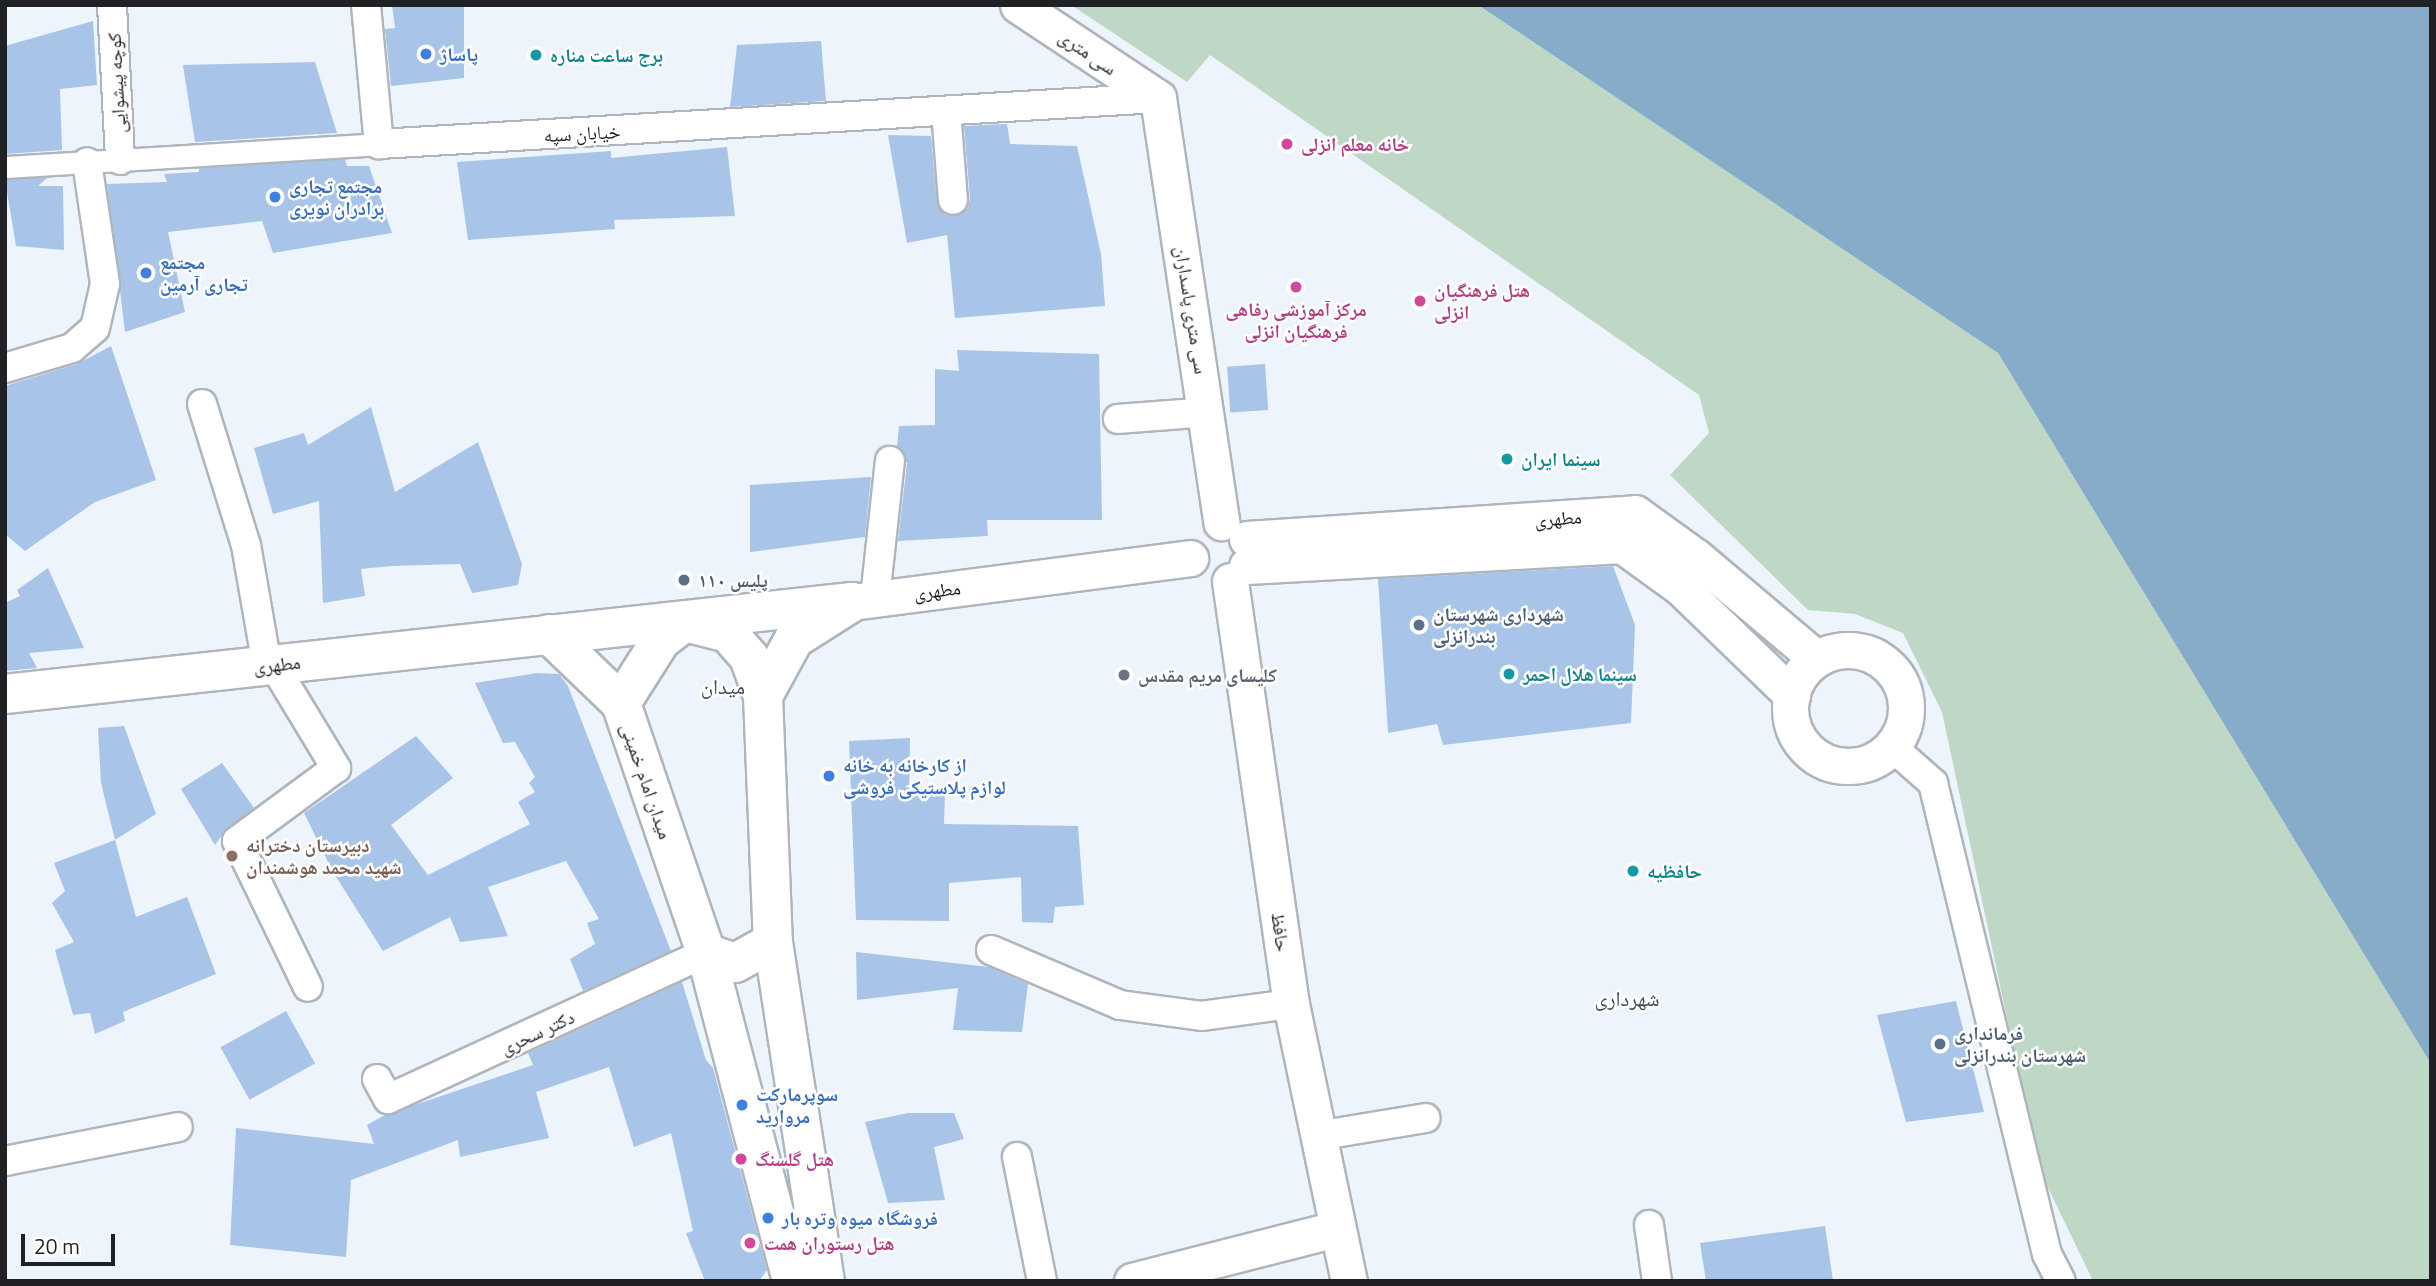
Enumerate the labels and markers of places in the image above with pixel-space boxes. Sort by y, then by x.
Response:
place label: پاساژ [440,43,478,65]
place label: برج ساعت مناره [550,44,663,66]
marker: پاساژ [418,46,434,62]
marker: برج ساعت مناره [528,47,544,63]
place label: خانه معلم انزلی [1301,133,1409,155]
marker: خانه معلم انزلی [1279,136,1295,152]
place label: مجتمع تجاری برادران نویری [289,175,384,219]
marker: مجتمع تجاری برادران نویری [267,189,283,205]
place label: مجتمع تجاری آرمین [160,251,248,295]
marker: مجتمع تجاری آرمین [138,265,154,281]
marker: مرکز آموزشی رفاهی فرهنگیان انزلی [1288,279,1304,295]
place label: هتل فرهنگیان انزلی [1434,279,1530,323]
marker: هتل فرهنگیان انزلی [1412,293,1428,309]
place label: مرکز آموزشی رفاهی فرهنگیان انزلی [1225,298,1367,342]
place label: سینما ایران [1521,448,1600,470]
marker: سینما ایران [1499,451,1515,467]
place label: پلیس ۱۱۰ [698,569,768,591]
marker: پلیس ۱۱۰ [676,572,692,588]
place label: شهرداری شهرستان بندرانزلی [1433,603,1564,647]
marker: شهرداری شهرستان بندرانزلی [1411,617,1427,633]
place label: سینما هلال احمر [1523,663,1637,685]
place label: کلیسای مریم مقدس [1138,664,1277,686]
marker: سینما هلال احمر [1501,666,1517,682]
marker: کلیسای مریم مقدس [1116,667,1132,683]
place label: از کارخانه به خانه لوازم پلاستیکی فروشی [843,754,1006,798]
marker: از کارخانه به خانه لوازم پلاستیکی فروشی [821,768,837,784]
place label: دبیرستان دخترانه شهید محمد هوشمندان [246,834,402,878]
marker: دبیرستان دخترانه شهید محمد هوشمندان [224,848,240,864]
place label: حافظیه [1647,860,1702,882]
marker: حافظیه [1625,863,1641,879]
place label: فرمانداری شهرستان بندرانزلی [1954,1022,2086,1066]
marker: فرمانداری شهرستان بندرانزلی [1932,1036,1948,1052]
place label: سوپرمارکت مروارید [756,1083,838,1127]
marker: سوپرمارکت مروارید [734,1097,750,1113]
place label: هتل گلسنگ [755,1148,834,1170]
marker: هتل گلسنگ [733,1151,749,1167]
place label: فروشگاه میوه وتره بار [782,1207,938,1229]
marker: فروشگاه میوه وتره بار [760,1210,776,1226]
place label: هتل رستوران همت [764,1232,895,1254]
marker: هتل رستوران همت [742,1235,758,1251]

